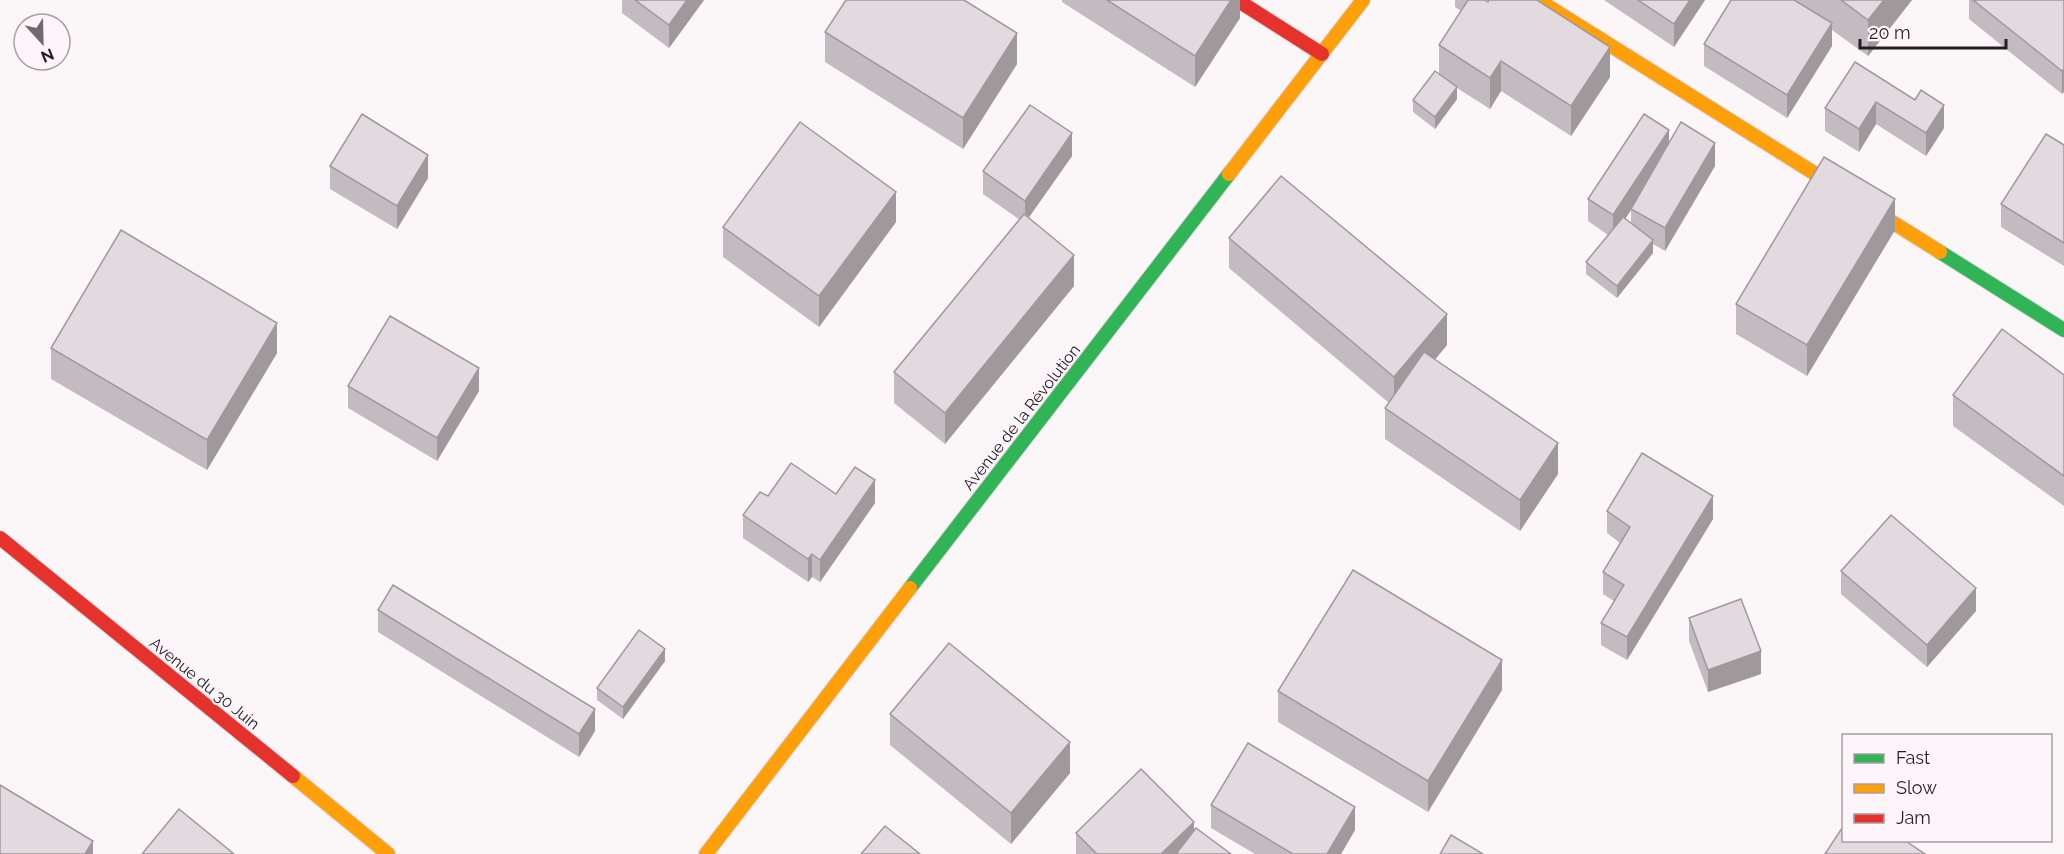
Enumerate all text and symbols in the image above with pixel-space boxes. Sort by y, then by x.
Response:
north arrow [12,12,72,72]
scale bar [1860,12,2006,50]
text: 20 m [1869,22,1911,43]
text: N [38,44,57,67]
street label: Avenue de la Révolution [959,341,1084,494]
street label: Avenue du 30 Juin [146,633,263,733]
legend [1842,734,2052,842]
text: Fast [1896,747,1930,768]
text: Slow [1896,777,1937,798]
text: Jam [1896,807,1931,828]

